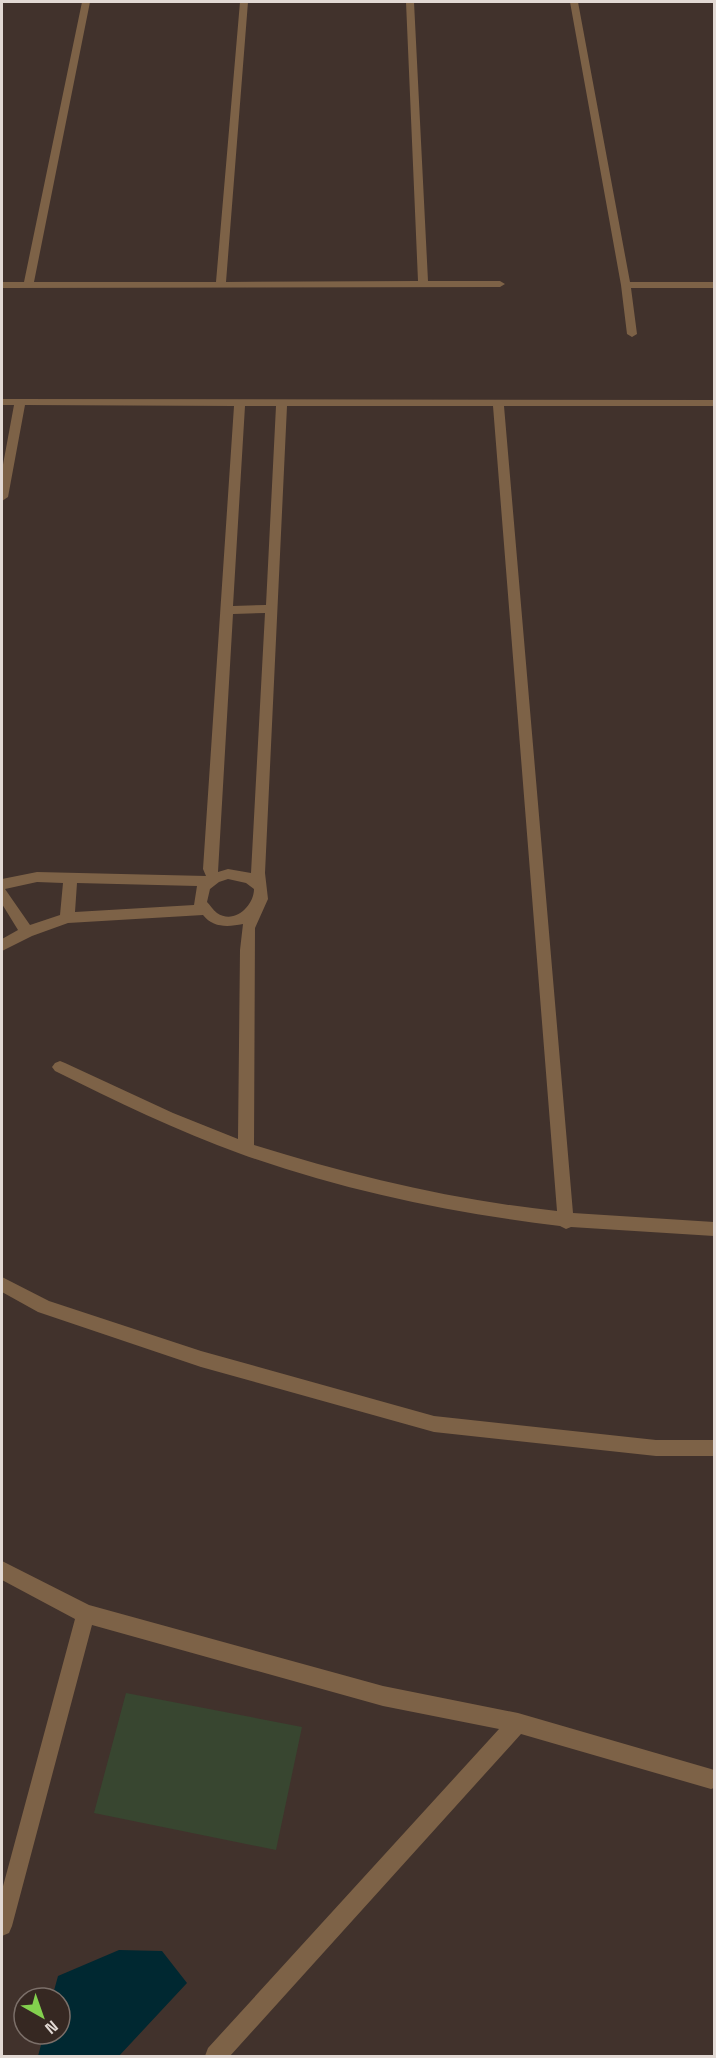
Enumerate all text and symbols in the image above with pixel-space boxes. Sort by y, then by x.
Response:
north arrow [12,1986,72,2046]
text: N [40,2016,62,2039]

